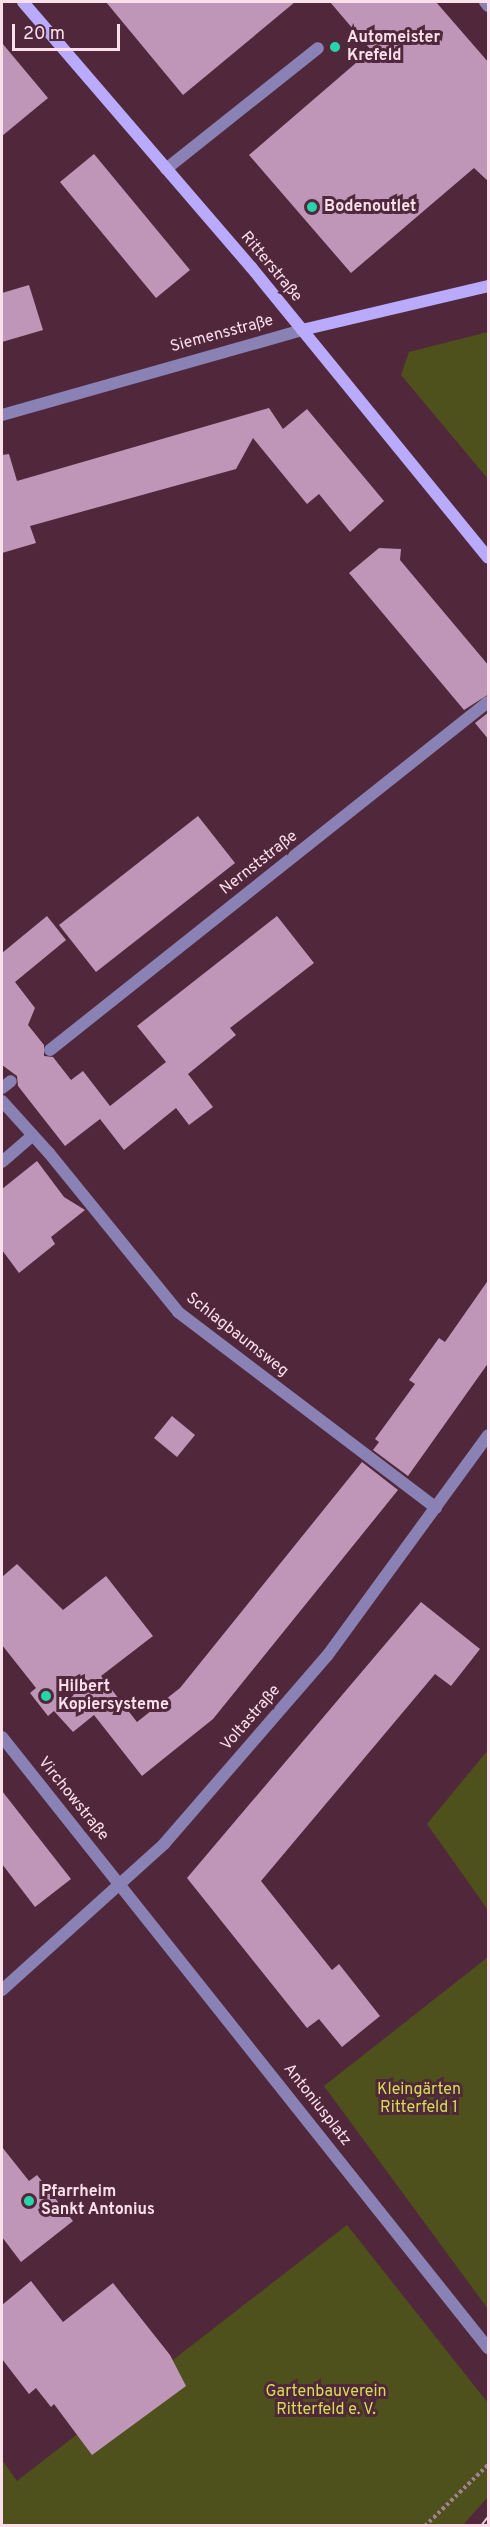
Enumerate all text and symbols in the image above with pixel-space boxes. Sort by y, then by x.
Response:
scale bar [15,12,123,50]
text: 20 m [23,23,65,46]
place label: Automeister Krefeld [347,28,440,66]
marker: Automeister Krefeld [328,40,342,54]
place label: Bodenoutlet [324,197,416,217]
marker: Bodenoutlet [305,200,319,214]
street label: Ritterstraße [236,228,306,306]
street label: Siemensstraße [168,311,276,357]
street label: Nernststraße [216,827,302,899]
street label: Schlagbaumsweg [182,1289,292,1381]
place label: Hilbert Kopiersysteme [58,1677,169,1715]
street label: Voltastraße [217,1681,285,1755]
marker: Hilbert Kopiersysteme [39,1689,53,1703]
street label: Virchowstraße [33,1753,113,1845]
street label: Antoniusplatz [279,2060,355,2150]
park label: Kleingärten Ritterfeld 1 [377,2080,461,2118]
place label: Pfarrheim Sankt Antonius [41,2182,156,2220]
marker: Pfarrheim Sankt Antonius [22,2194,36,2208]
park label: Gartenbauverein Ritterfeld e. V. [266,2382,386,2420]

